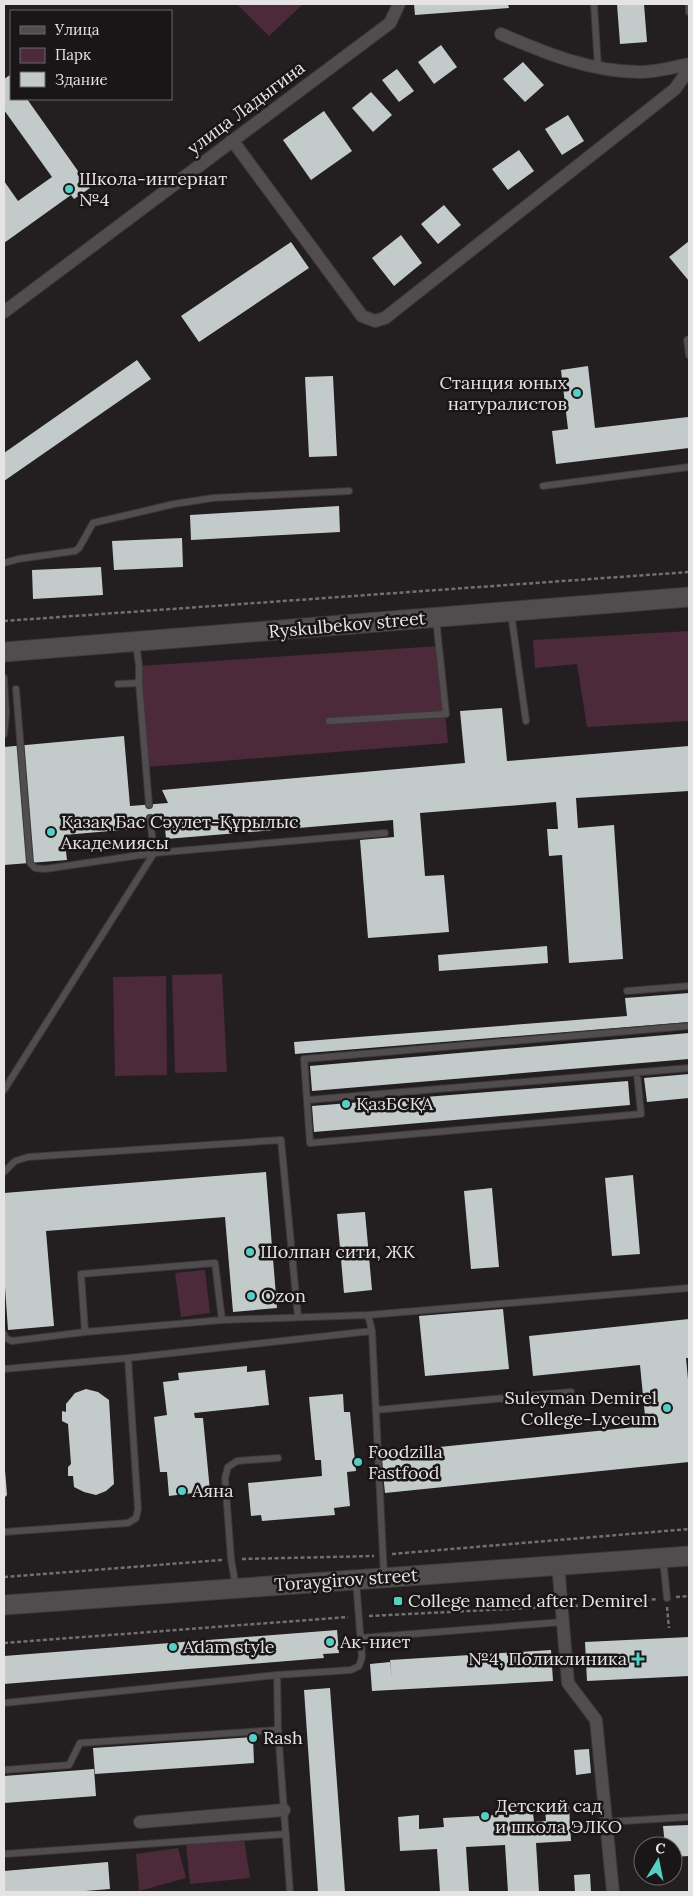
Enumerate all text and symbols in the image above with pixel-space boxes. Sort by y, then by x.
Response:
legend [10,10,172,100]
text: Улица [54,20,100,39]
text: Парк [55,45,91,64]
street label: улица Ладыгина [182,56,309,159]
text: Здание [55,70,108,89]
place label: Школа-интернат №4 [79,167,227,211]
marker: Школа-интернат №4 [63,183,75,195]
place label: Станция юных натуралистов [439,371,567,415]
marker: Станция юных натуралистов [571,387,583,399]
street label: Ryskulbekov street [267,606,427,643]
place label: Қазақ Бас Сәулет-Құрылыс Академиясы [60,810,299,854]
marker: Қазақ Бас Сәулет-Құрылыс Академиясы [45,826,57,838]
place label: ҚазБСҚА [356,1092,434,1115]
marker: ҚазБСҚА [340,1098,352,1110]
place label: Шолпан сити, ЖК [260,1240,416,1263]
marker: Шолпан сити, ЖК [244,1246,256,1258]
place label: Ozon [261,1284,306,1307]
marker: Ozon [245,1290,257,1302]
place label: Suleyman Demirel College-Lyceum [504,1386,657,1430]
marker: Suleyman Demirel College-Lyceum [661,1402,673,1414]
place label: Foodzilla Fastfood [368,1440,443,1484]
marker: Foodzilla Fastfood [352,1456,364,1468]
place label: Аяна [191,1479,234,1502]
marker: Аяна [176,1485,188,1497]
street label: Toraygirov street [273,1563,419,1596]
place label: College named after Demirel [408,1589,648,1612]
marker: College named after Demirel [392,1595,404,1607]
place label: Ак-ниет [339,1630,411,1653]
place label: Adam style [182,1635,275,1658]
marker: Ак-ниет [324,1636,336,1648]
marker: Adam style [167,1641,179,1653]
place label: №4, Поликлиника [468,1647,627,1670]
marker: №4, Поликлиника [631,1652,645,1666]
place label: Rash [263,1726,303,1749]
marker: Rash [247,1732,259,1744]
place label: Детский сад и школа ЭЛКО [495,1794,622,1838]
marker: Детский сад и школа ЭЛКО [479,1810,491,1822]
north arrow [633,1836,683,1886]
text: С [654,1838,667,1858]

